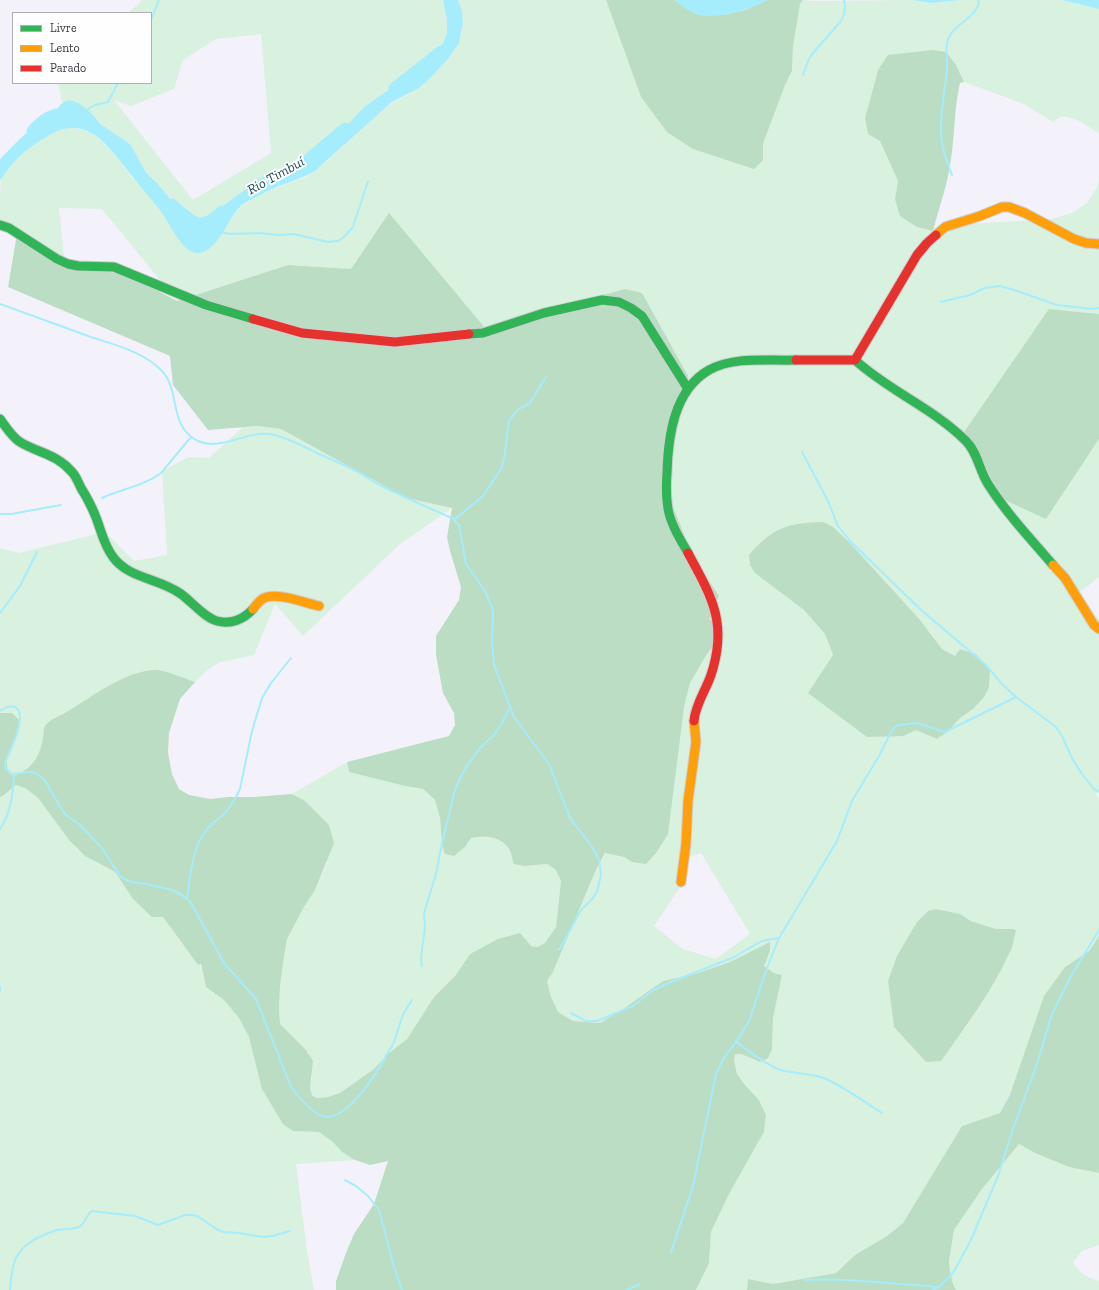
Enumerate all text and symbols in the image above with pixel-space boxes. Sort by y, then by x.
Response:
legend [12,12,152,84]
text: Livre [50,21,77,35]
text: Lento [50,41,80,55]
text: Parado [50,61,86,75]
water label: Rio Timbuí [244,153,308,199]

